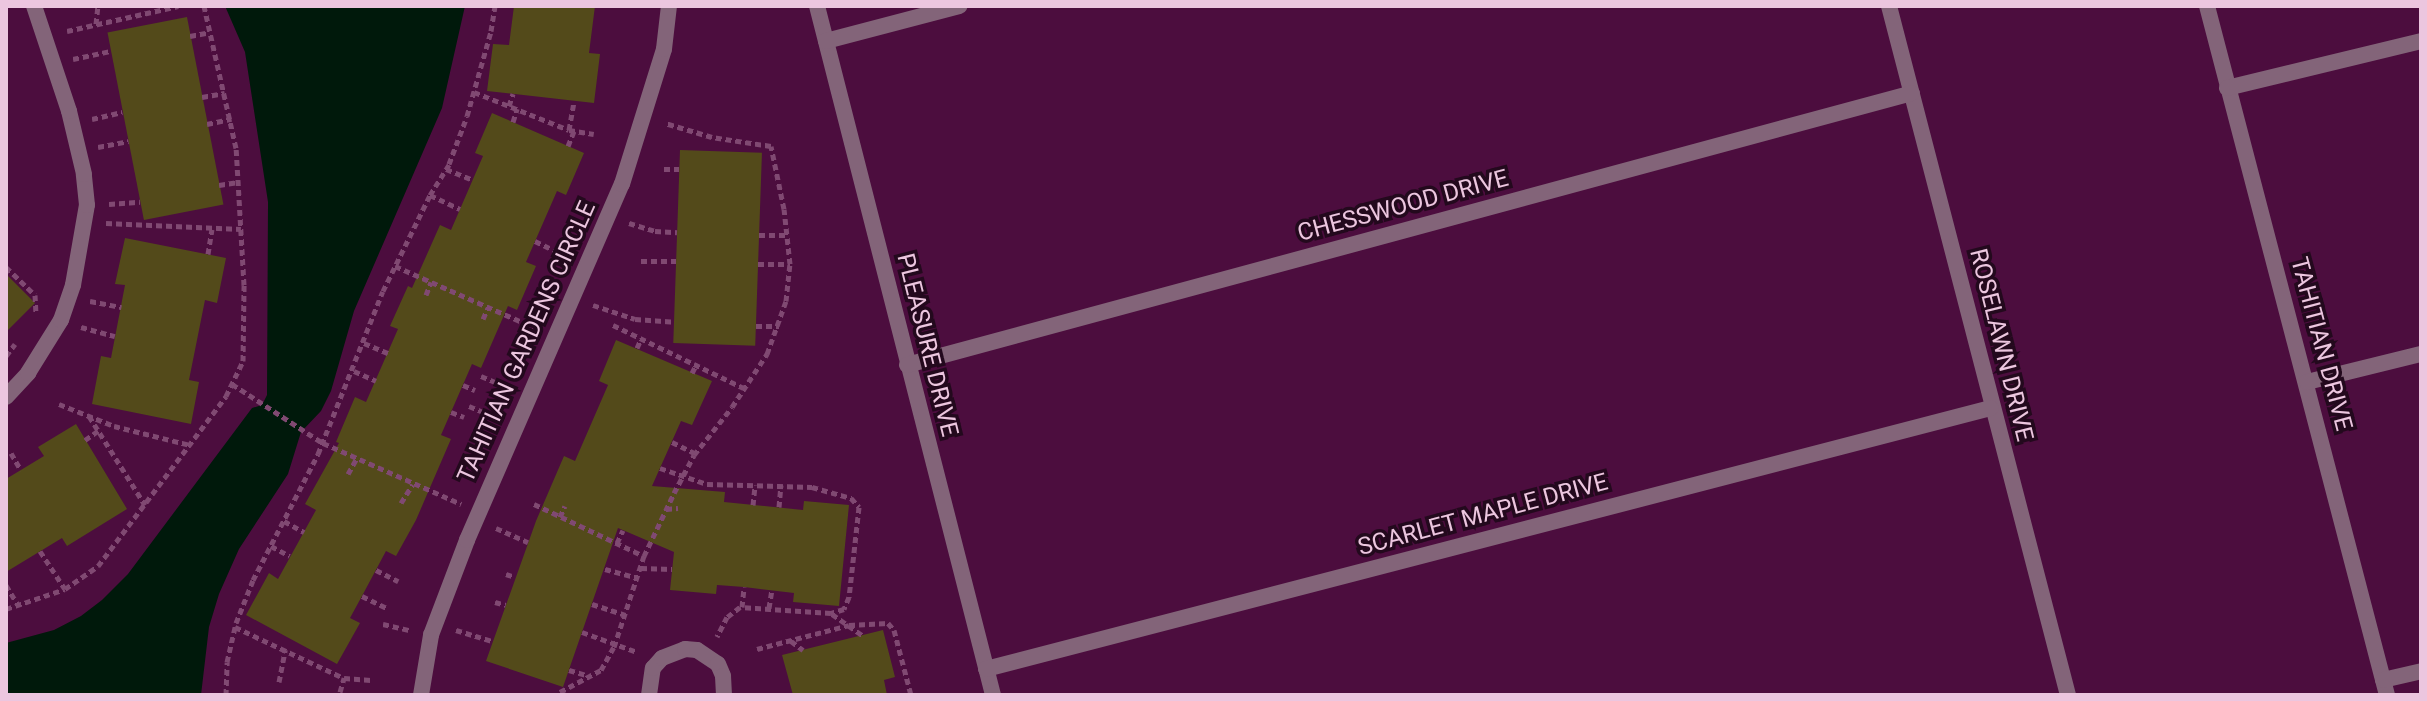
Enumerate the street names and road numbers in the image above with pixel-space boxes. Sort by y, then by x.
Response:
street label: CHESSWOOD DRIVE [1295,164,1511,248]
street label: TAHITIAN GARDENS CIRCLE [452,197,602,487]
street label: ROSELAWN DRIVE [1963,246,2039,444]
street label: PLEASURE DRIVE [890,251,964,439]
street label: TAHITIAN DRIVE [2284,254,2358,434]
street label: SCARLET MAPLE DRIVE [1355,468,1611,562]

